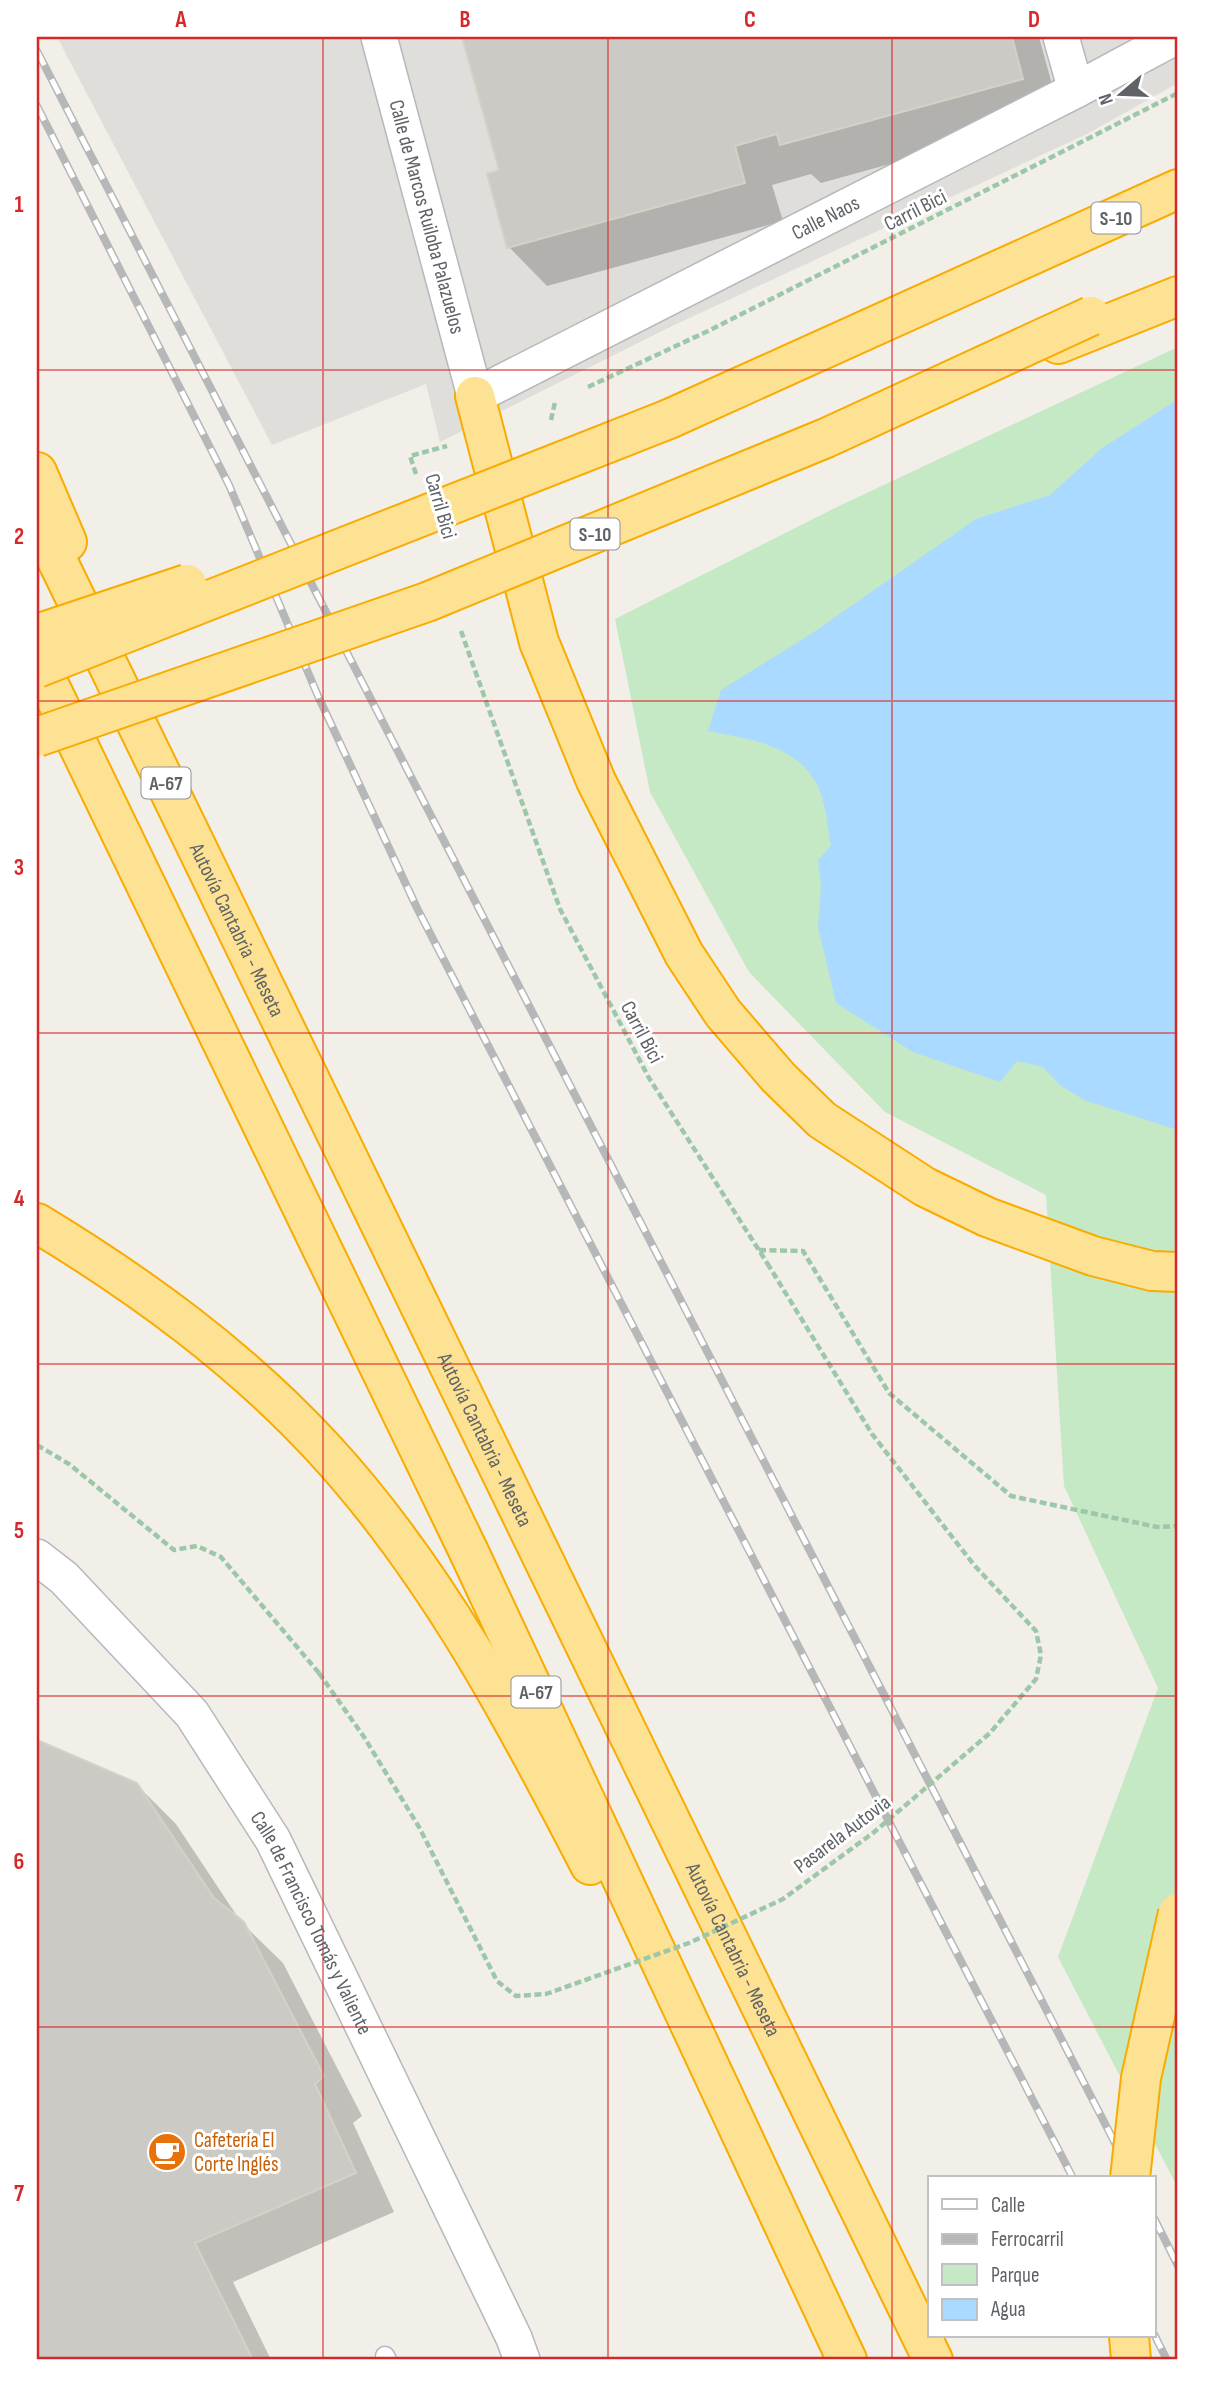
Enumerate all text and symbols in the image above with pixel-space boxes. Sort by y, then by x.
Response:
text: A [175,6,188,34]
text: B [460,6,471,34]
text: C [744,6,756,34]
text: D [1028,6,1040,34]
north arrow [1086,60,1156,130]
text: N [1094,91,1119,108]
street label: Calle de Marcos Ruiloba Palazuelos [383,97,470,337]
street label: Carril Bici [880,184,951,237]
street label: Calle Naos [788,190,864,246]
text: 1 [14,191,24,219]
road number: S-10 [1092,202,1140,233]
street label: Carril Bici [419,471,462,542]
road number: S-10 [570,519,620,550]
text: 2 [14,523,24,551]
road number: A-67 [142,768,190,798]
street label: Autovía Cantabria - Meseta [183,838,289,1021]
text: 3 [14,854,24,882]
street label: Carril Bici [615,997,668,1068]
text: 4 [14,1185,25,1213]
street label: Autovía Cantabria - Meseta [431,1348,537,1531]
text: 5 [14,1517,24,1545]
road number: A-67 [512,1676,560,1708]
street label: Pasarela Autovia [789,1790,895,1879]
street label: Calle de Francisco Tomás y Valiente [245,1807,377,2039]
text: 6 [14,1848,24,1876]
street label: Autovía Cantabria - Meseta [680,1858,786,2041]
place label: Cafetería El Corte Inglés [194,2128,279,2177]
cafe icon: Cafetería El Corte Inglés [146,2131,188,2173]
legend [928,2176,1156,2338]
text: 7 [14,2180,24,2208]
text: Calle [991,2193,1025,2218]
text: Ferrocarril [991,2227,1064,2252]
text: Parque [991,2263,1039,2288]
text: Agua [990,2297,1026,2322]

